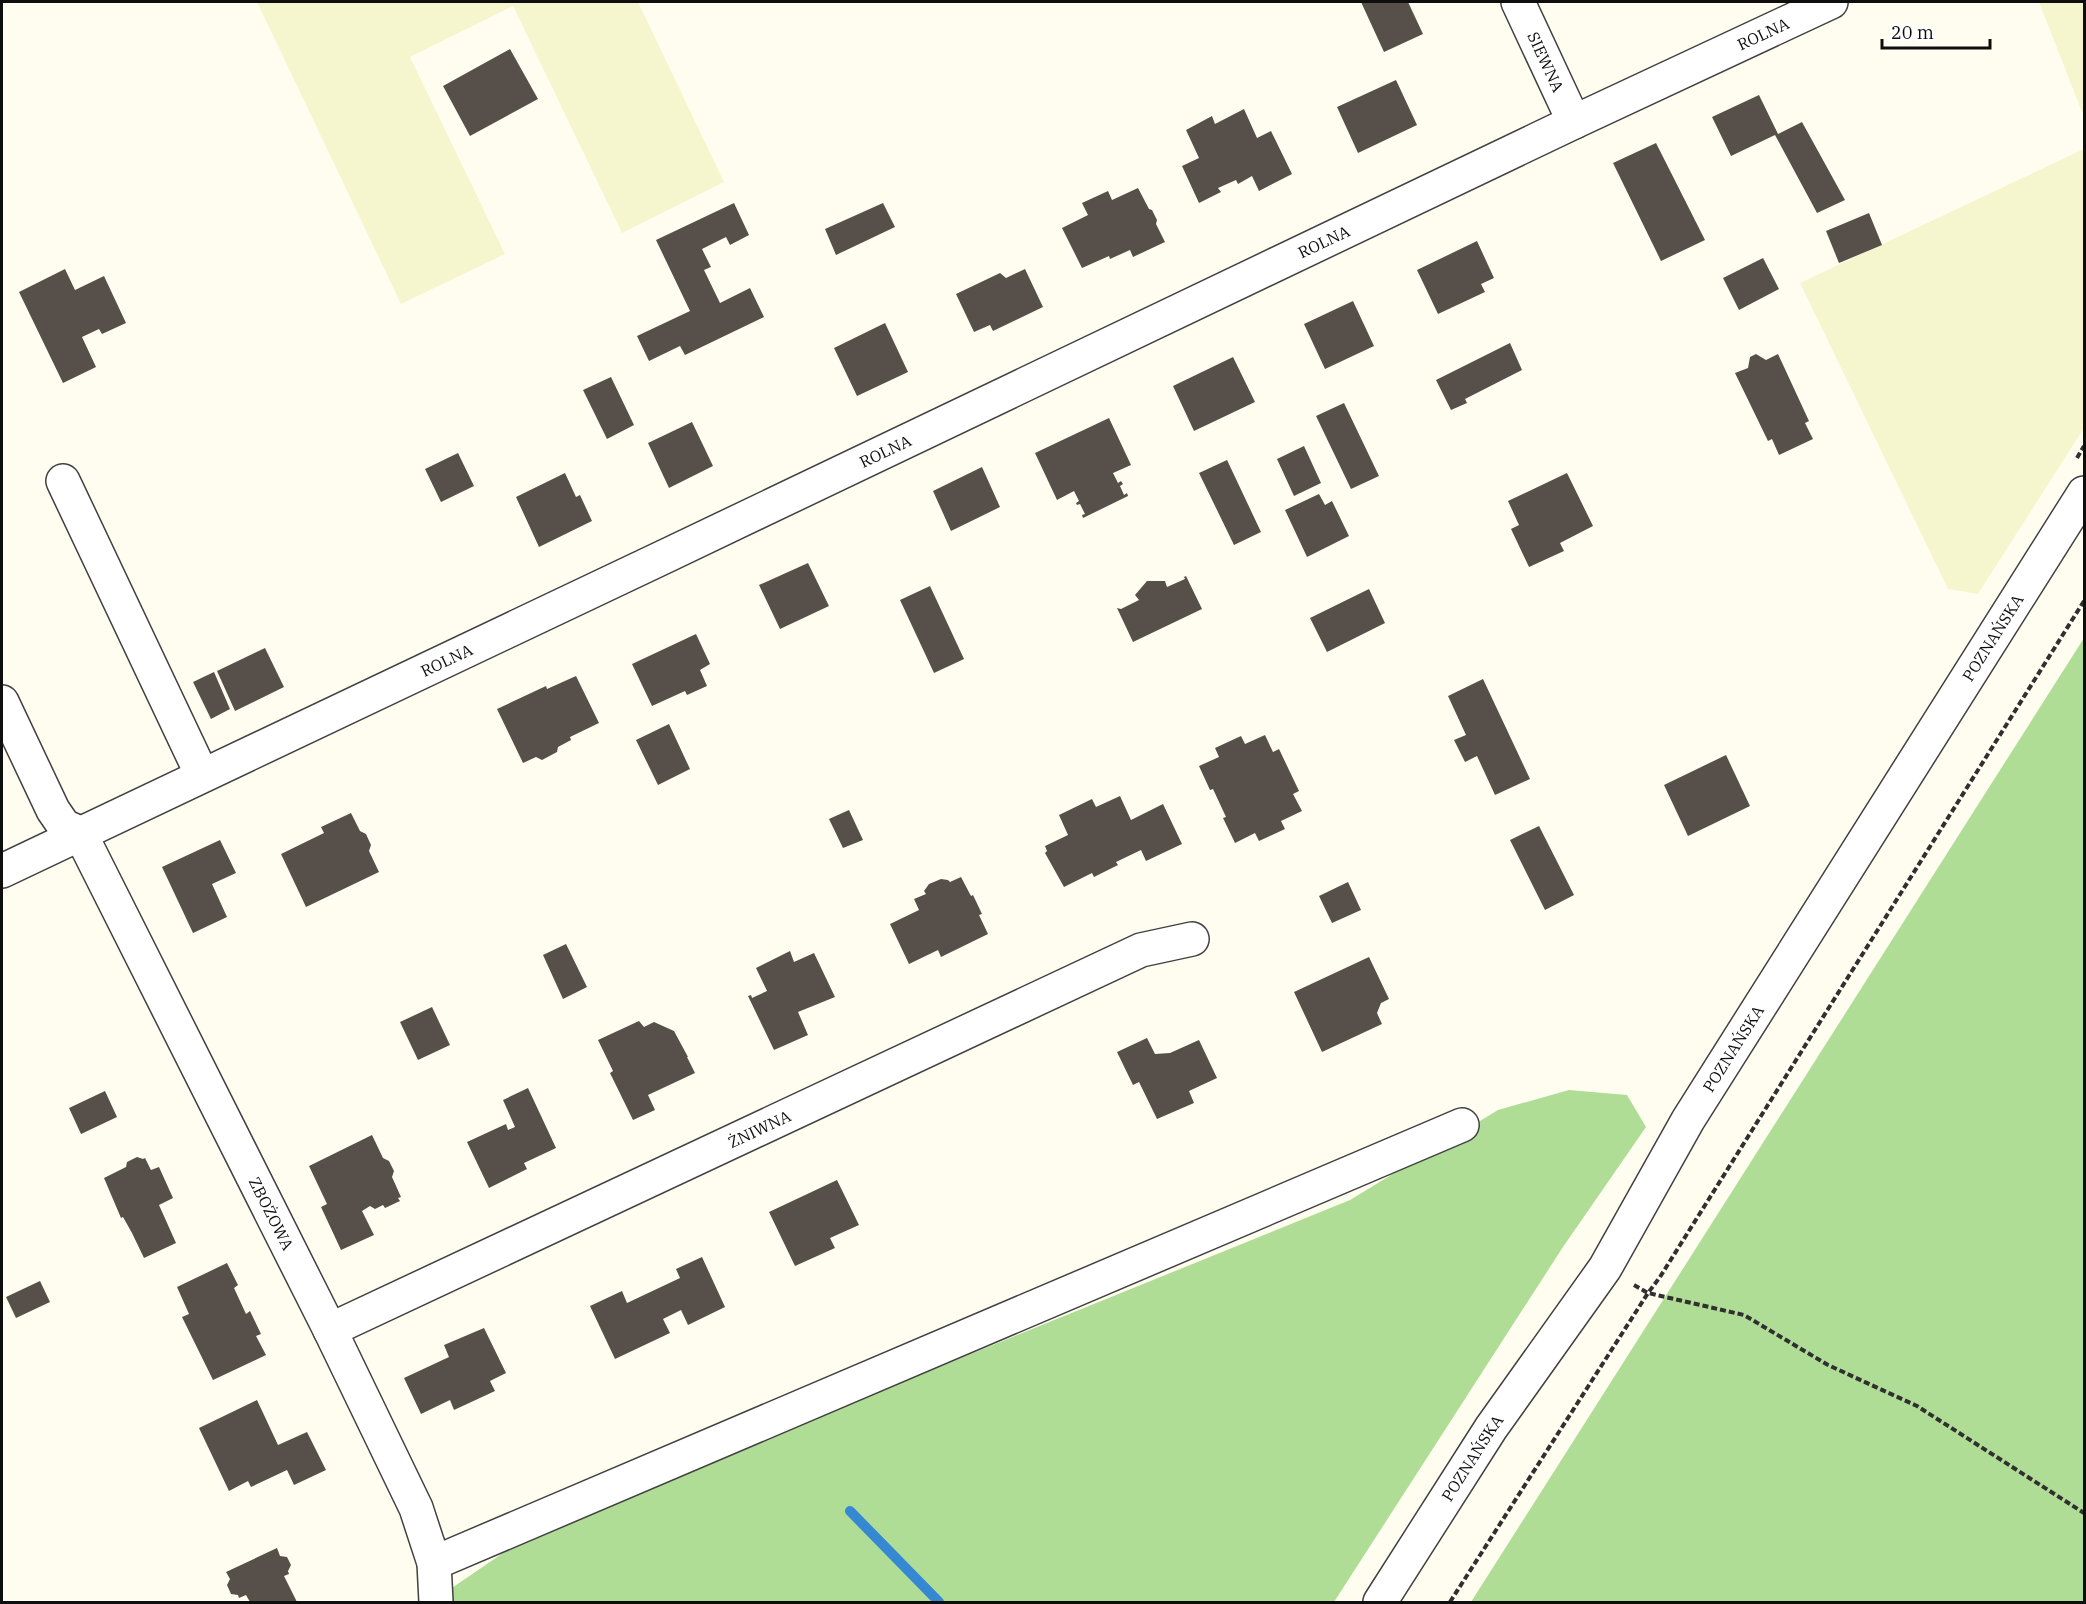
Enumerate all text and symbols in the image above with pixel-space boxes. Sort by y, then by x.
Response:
scale bar [1882,12,1990,50]
street label: ROLNA [1734,13,1792,54]
text: 20 m [1891,21,1934,44]
street label: SIEWNA [1523,29,1569,95]
street label: ROLNA [1295,221,1353,262]
street label: ROLNA [856,430,914,472]
street label: POZNAŃSKA [1958,591,2027,685]
street label: ROLNA [417,639,476,681]
street label: POZNAŃSKA [1698,1001,1768,1096]
street label: ŻNIWNA [725,1106,794,1152]
street label: ZBOŻOWA [245,1174,298,1253]
street label: POZNAŃSKA [1437,1411,1507,1505]

